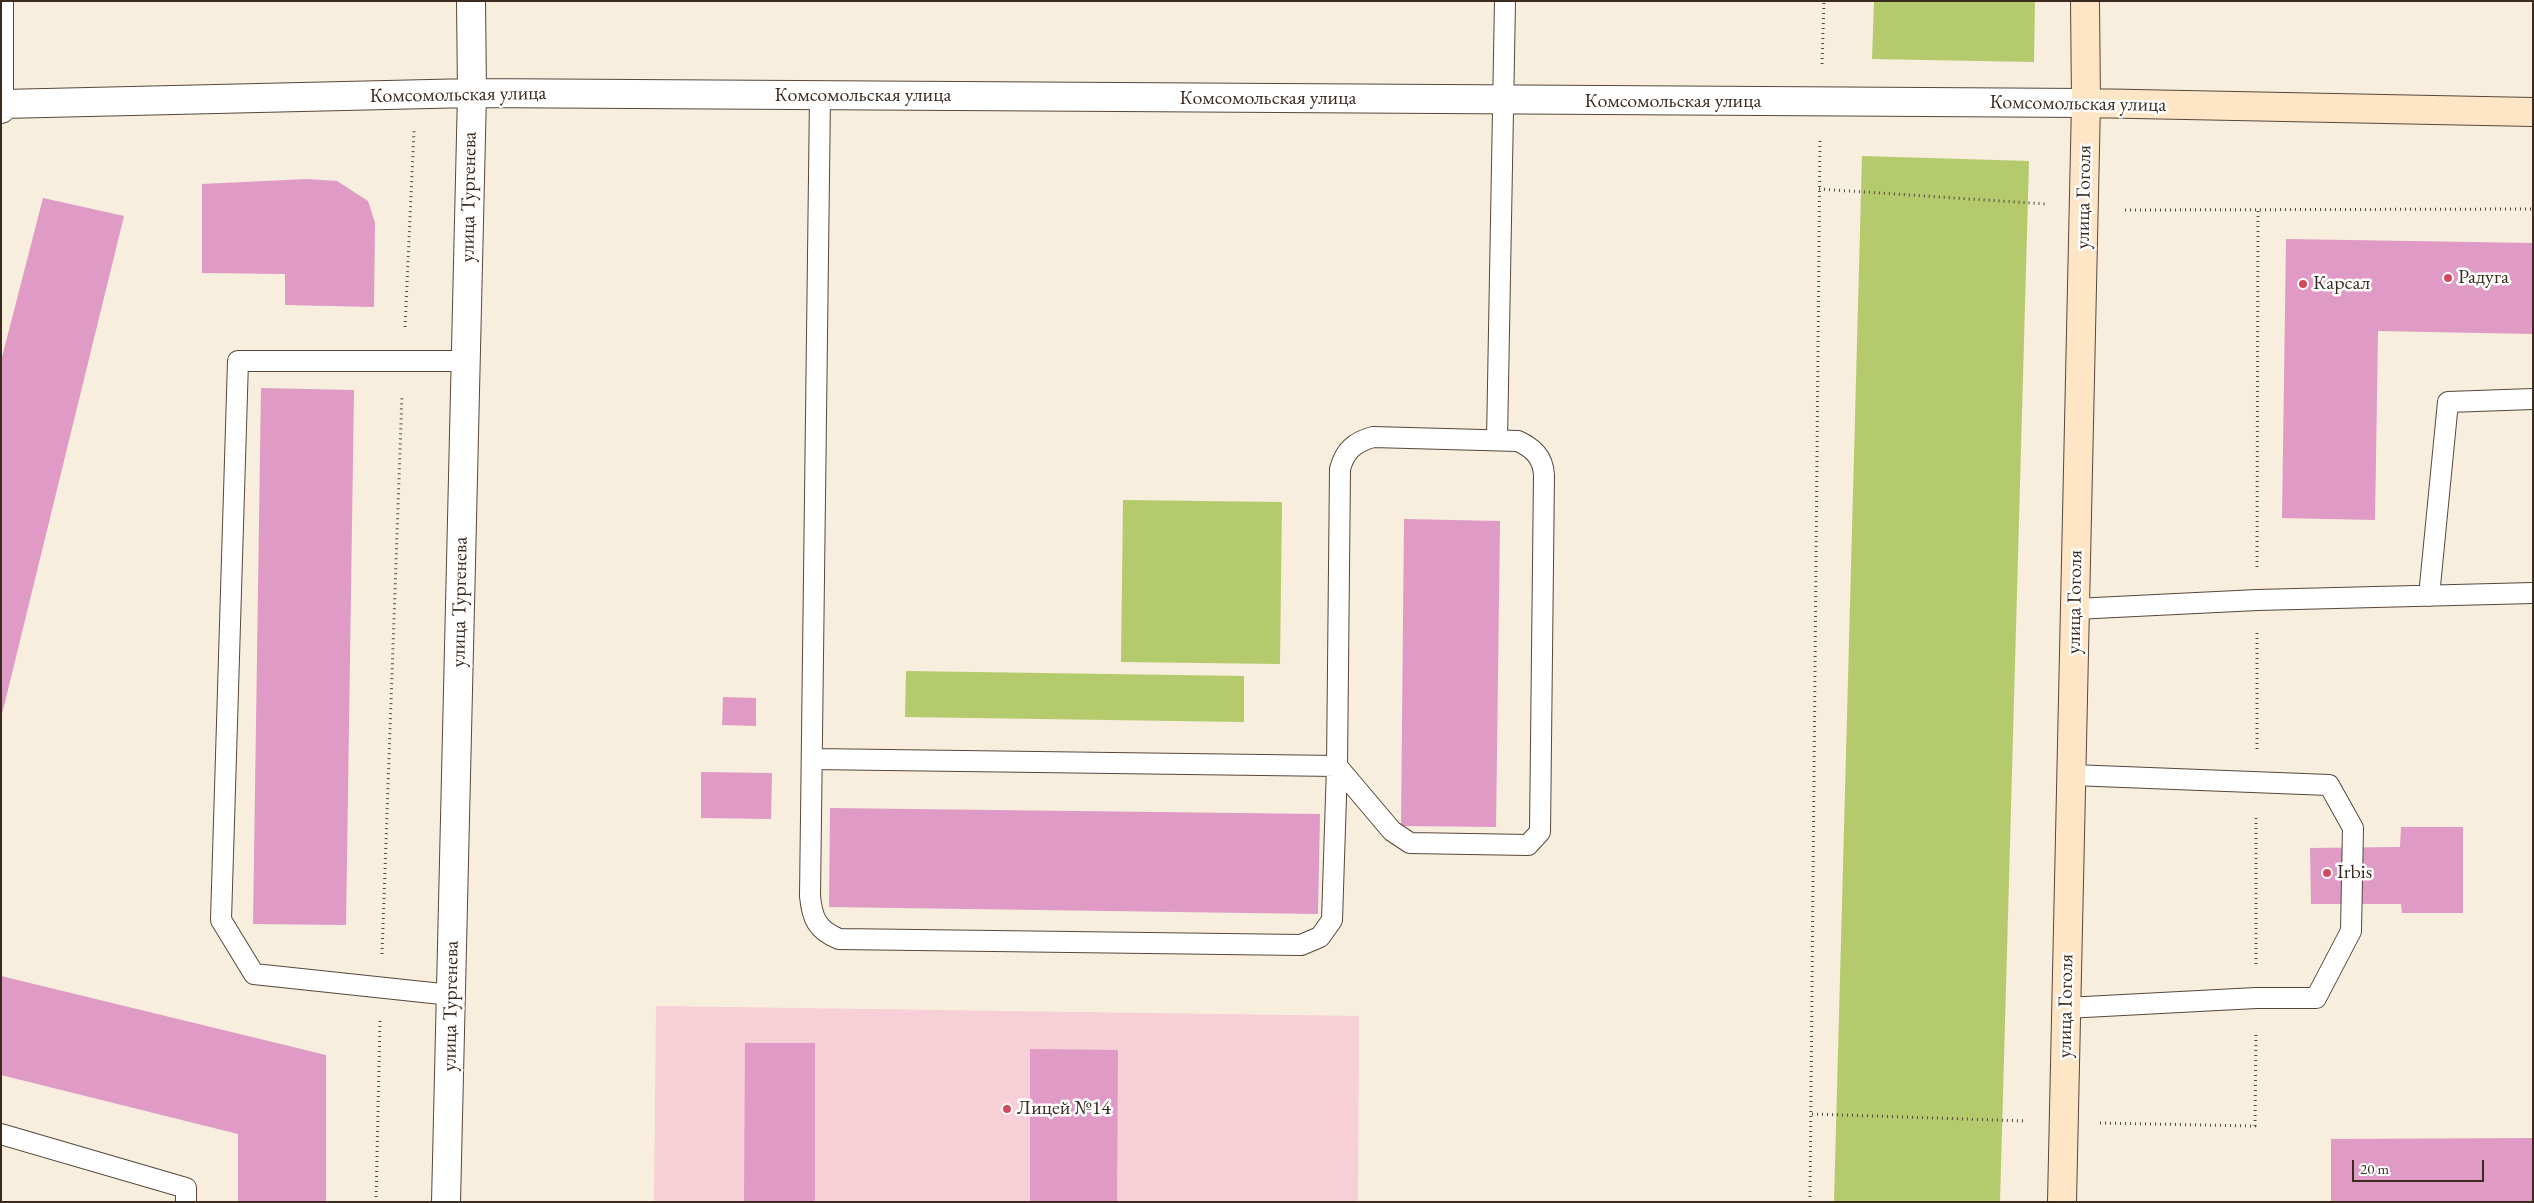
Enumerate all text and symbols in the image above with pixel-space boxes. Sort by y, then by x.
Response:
street label: Комсомольская улица [369,81,547,109]
street label: Комсомольская улица [775,84,951,108]
street label: Комсомольская улица [1180,87,1356,111]
street label: Комсомольская улица [1585,90,1761,114]
street label: Комсомольская улица [1989,90,2167,118]
street label: улица Тургенева [456,131,482,263]
street label: улица Гоголя [2071,145,2097,249]
place label: Радуга [2458,266,2509,290]
place label: Карсал [2313,272,2370,296]
marker: Радуга [2442,272,2454,284]
marker: Карсал [2297,278,2309,290]
street label: улица Тургенева [447,536,473,668]
street label: улица Гоголя [2062,550,2088,654]
place label: Irbis [2337,861,2372,885]
marker: Irbis [2321,867,2333,879]
street label: улица Тургенева [438,940,464,1072]
street label: улица Гоголя [2053,954,2079,1058]
place label: Лицей №14 [1017,1097,1111,1121]
marker: Лицей №14 [1001,1103,1013,1115]
scale bar [2354,1150,2486,1182]
text: 20 m [2360,1159,2389,1178]

